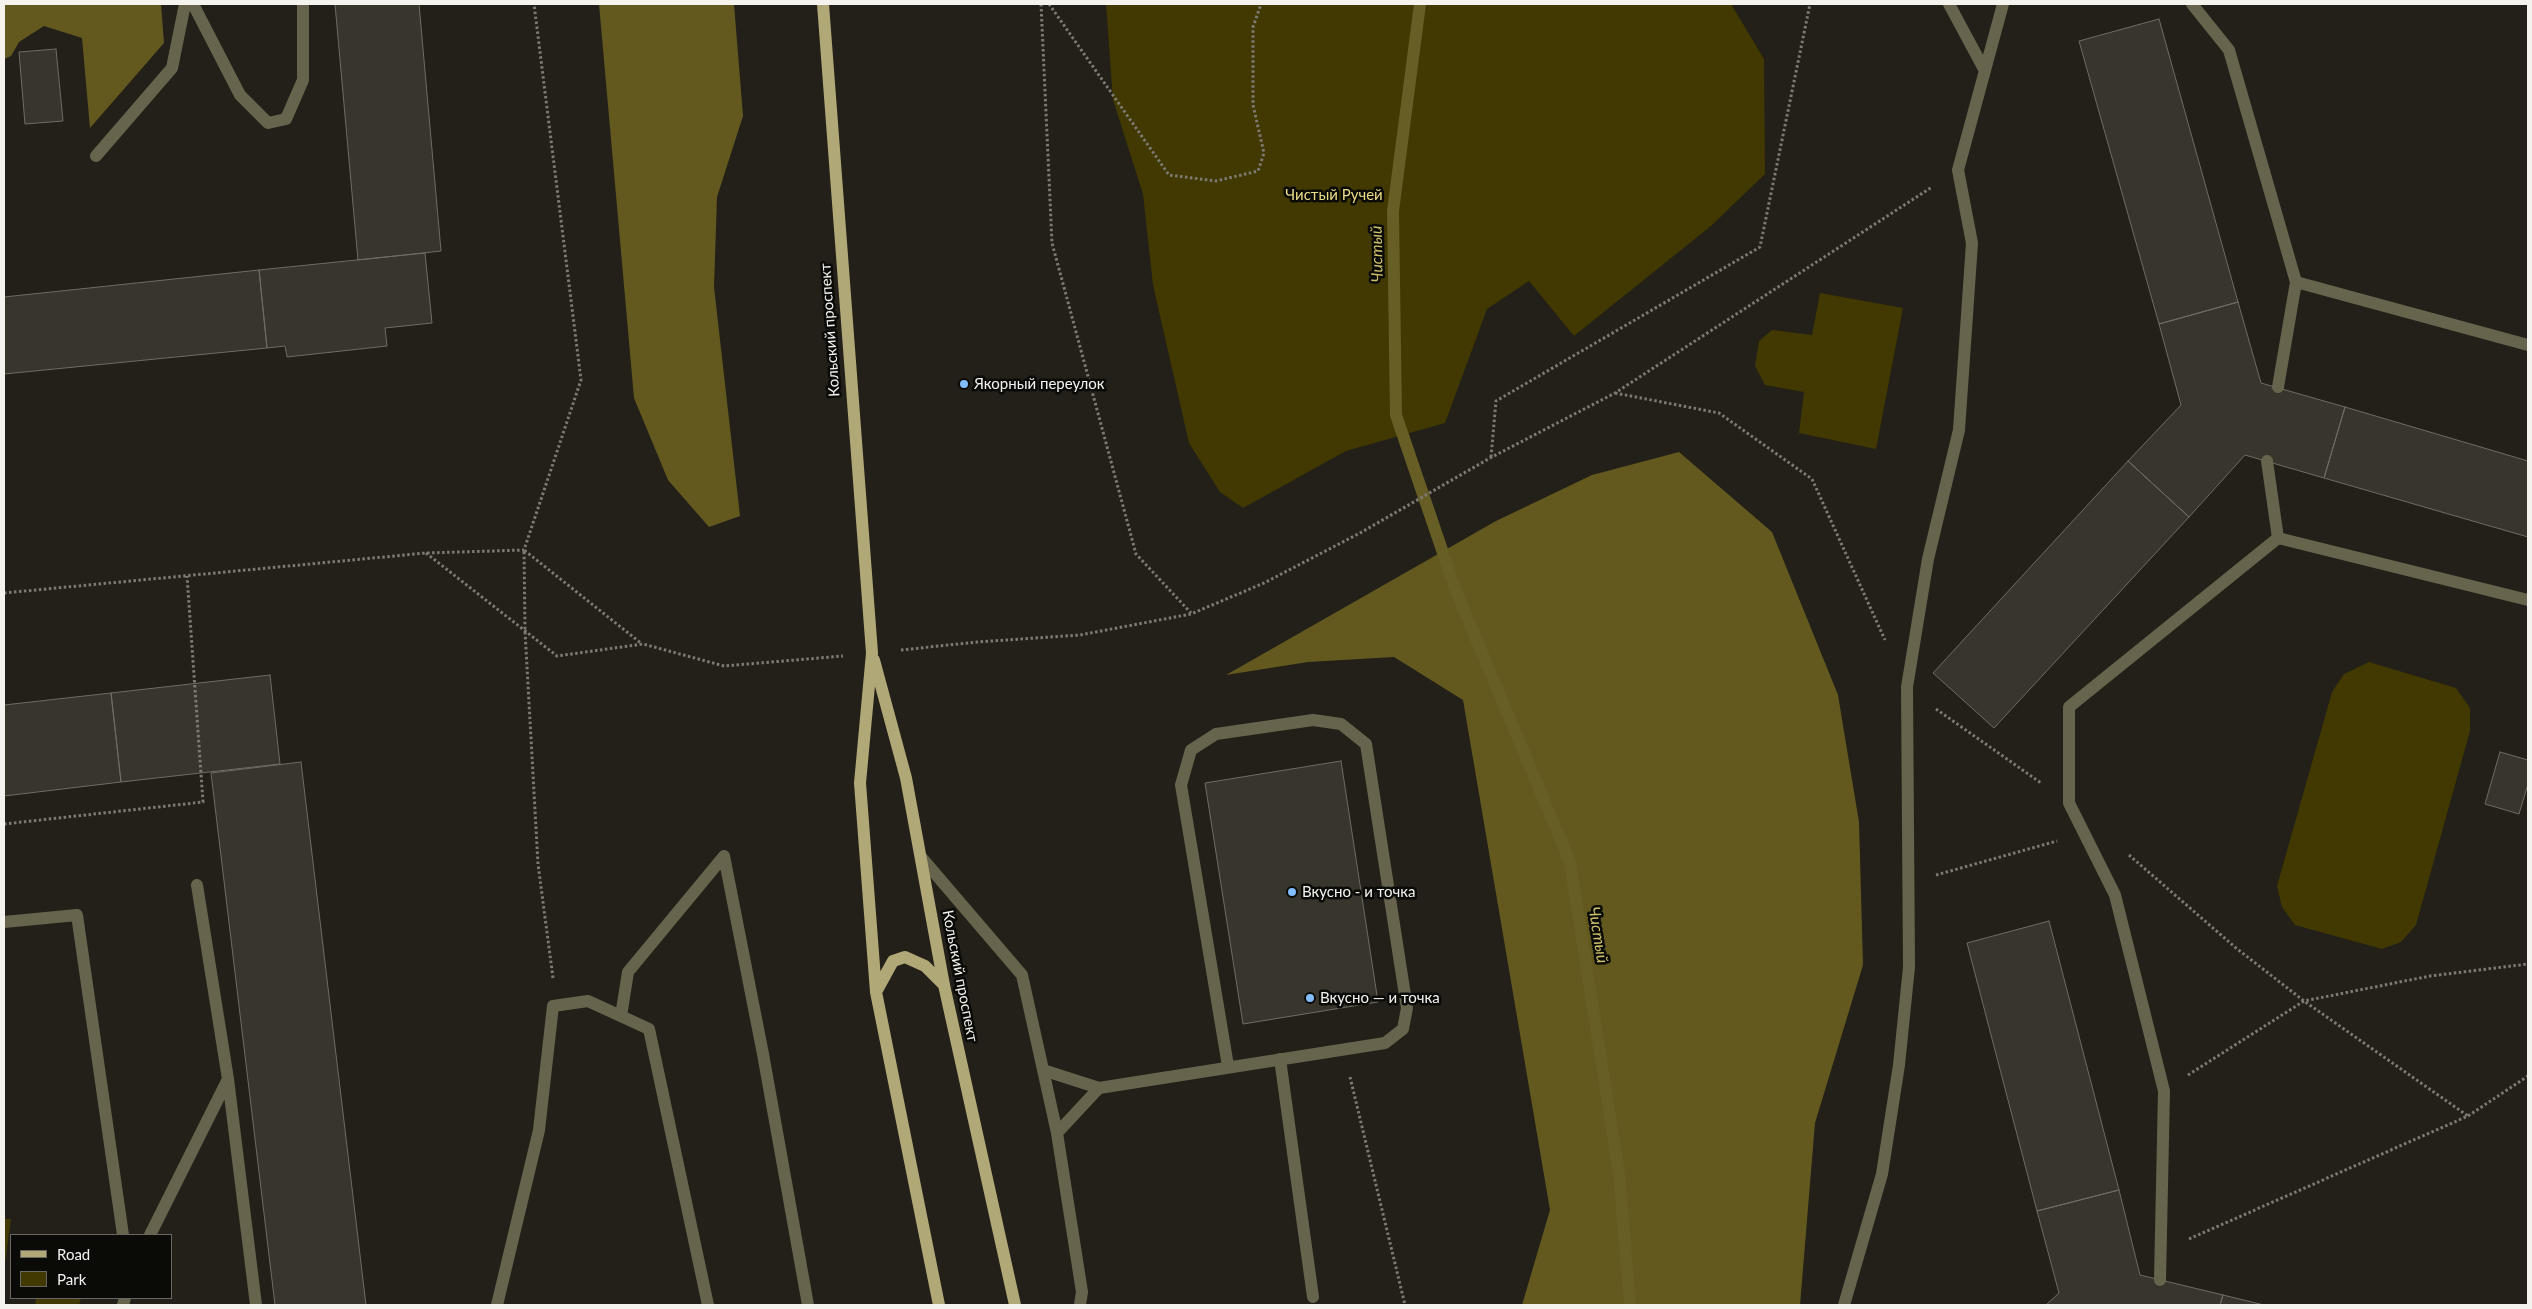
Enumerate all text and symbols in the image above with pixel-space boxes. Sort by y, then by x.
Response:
park label: Чистый Ручей [1285,186,1383,204]
water label: Чистый [1367,225,1387,283]
street label: Кольский проспект [816,263,844,397]
place label: Якорный переулок [974,375,1105,393]
marker: Якорный переулок [958,378,970,390]
place label: Вкусно - и точка [1302,883,1415,901]
marker: Вкусно - и точка [1286,886,1298,898]
water label: Чистый [1584,905,1612,965]
street label: Кольский проспект [938,909,982,1043]
place label: Вкусно — и точка [1320,989,1440,1007]
marker: Вкусно — и точка [1304,992,1316,1004]
legend [10,1234,172,1299]
text: Road [57,1245,90,1263]
text: Park [57,1270,86,1288]

